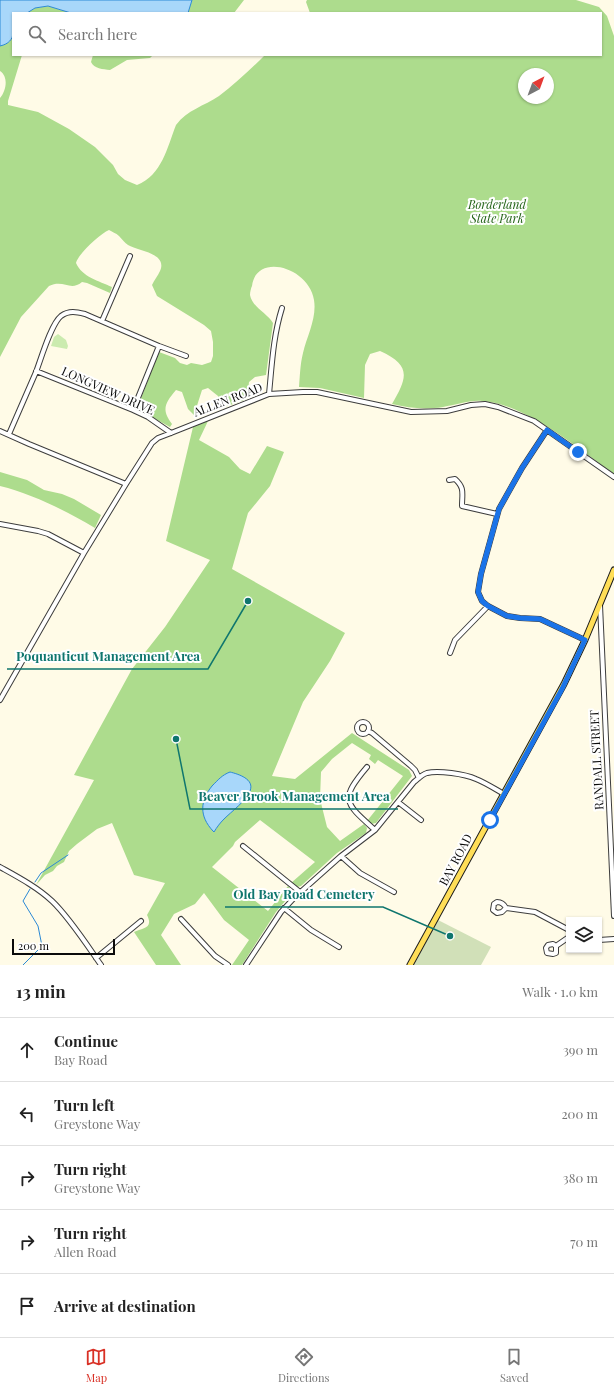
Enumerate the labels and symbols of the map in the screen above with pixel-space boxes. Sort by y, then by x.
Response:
north arrow [518,68,554,104]
park label: Borderland State Park [467,196,527,226]
street label: LONGVIEW DRIVE [59,362,158,418]
street label: ALLEN ROAD [190,378,265,420]
route end [569,443,587,461]
callout: Poquanticut Management Area [7,644,208,669]
text: Poquanticut Management Area [16,647,200,664]
street label: RANDALL STREET [585,709,607,811]
callout: Beaver Brook Management Area [190,784,398,809]
text: Beaver Brook Management Area [198,787,390,804]
route start [481,811,499,829]
street label: BAY ROAD [435,831,476,888]
callout: Old Bay Road Cemetery [225,882,383,907]
text: Old Bay Road Cemetery [233,885,375,902]
scale bar [12,937,115,956]

